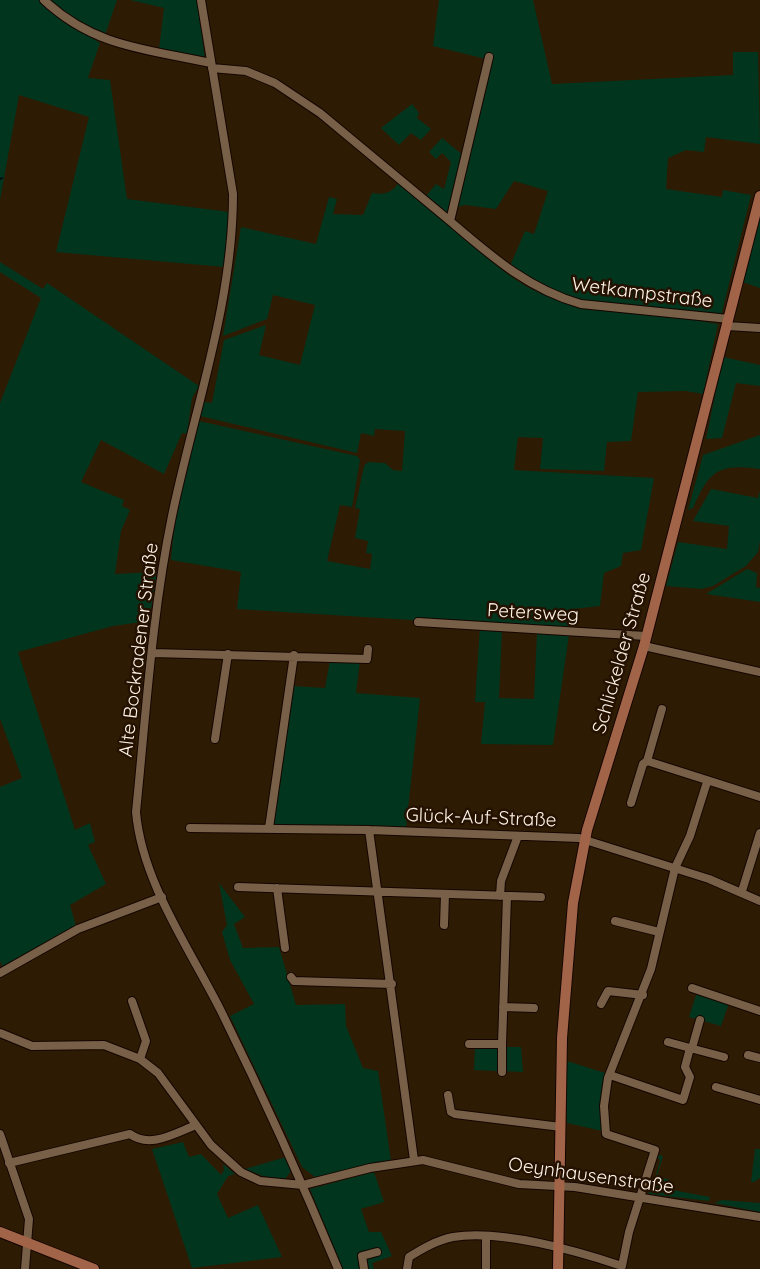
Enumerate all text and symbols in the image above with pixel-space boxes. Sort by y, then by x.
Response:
street label: Wetkampstraße [570,273,714,313]
street label: Alte Bockradener Straße [115,542,163,758]
street label: Schlickelder Straße [588,570,656,736]
street label: Petersweg [486,599,580,627]
street label: Glück-Auf-Straße [405,804,557,832]
street label: Oeynhausenstraße [507,1153,675,1199]

